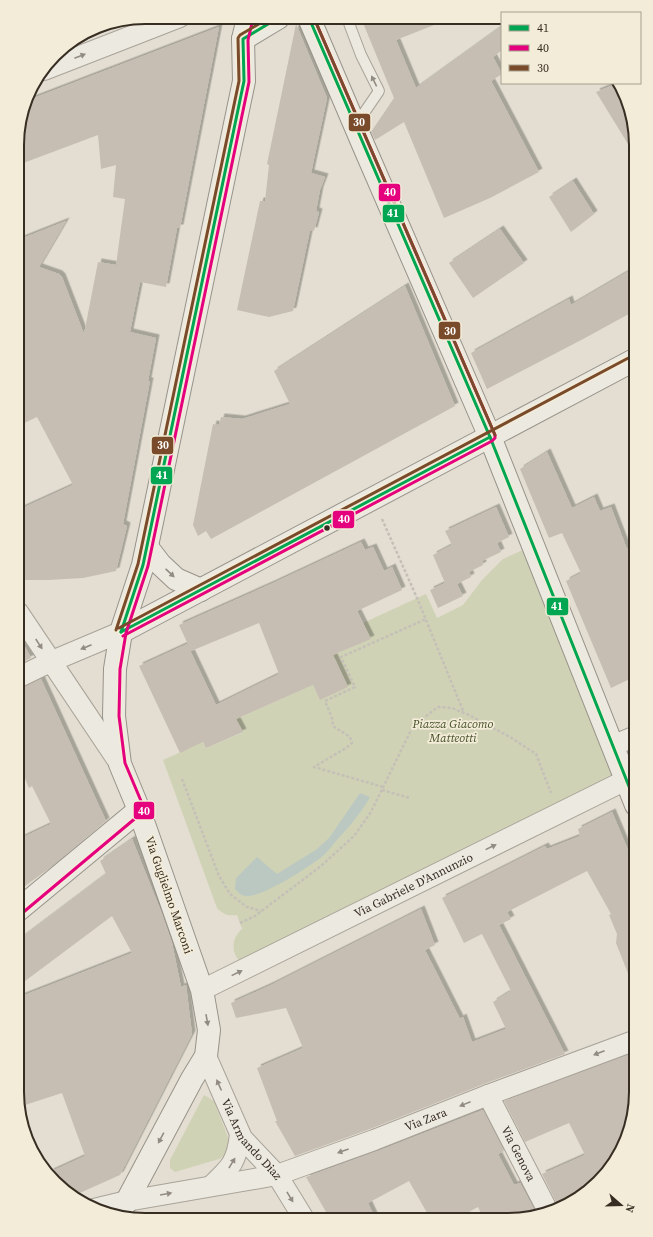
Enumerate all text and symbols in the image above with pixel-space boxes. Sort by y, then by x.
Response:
legend [501,12,641,84]
text: 41 [537,20,549,36]
text: 40 [537,40,549,56]
one-way arrow [75,53,87,59]
text: 30 [537,60,549,76]
one-way arrow [371,75,377,87]
line badge: 30 [348,113,371,132]
text: 30 [353,115,365,130]
line badge: 40 [378,183,401,202]
text: 40 [384,185,396,200]
line badge: 41 [382,204,405,223]
text: 41 [387,206,399,221]
line badge: 30 [438,321,461,340]
text: 30 [444,324,456,339]
line badge: 30 [151,436,174,455]
text: 30 [157,438,169,453]
line badge: 41 [150,466,173,485]
text: 41 [156,468,168,483]
line badge: 40 [332,510,355,529]
text: 40 [338,512,350,527]
unlabelled marker [322,523,332,533]
one-way arrow [165,568,175,578]
line badge: 41 [546,597,569,616]
text: 41 [551,599,563,614]
one-way arrow [35,639,43,650]
one-way arrow [80,644,92,650]
park label: Piazza Giacomo Matteotti [412,716,494,746]
line badge: 40 [133,801,155,820]
text: 40 [138,804,150,819]
street label: Via Guglielmo Marconi [141,834,197,956]
one-way arrow [486,844,497,850]
street label: Via Gabriele D'Annunzio [351,849,476,921]
one-way arrow [231,970,243,976]
one-way arrow [205,1014,211,1026]
one-way arrow [593,1051,605,1057]
one-way arrow [215,1078,221,1090]
street label: Via Armando Diaz [218,1096,286,1183]
one-way arrow [458,1102,470,1108]
street label: Via Zara [402,1104,450,1135]
street label: Via Genova [497,1123,540,1185]
one-way arrow [157,1132,164,1143]
one-way arrow [337,1149,349,1155]
one-way arrow [228,1157,235,1169]
north arrow [601,1185,641,1225]
one-way arrow [160,1191,172,1197]
one-way arrow [287,1191,294,1203]
text: N [622,1202,638,1215]

